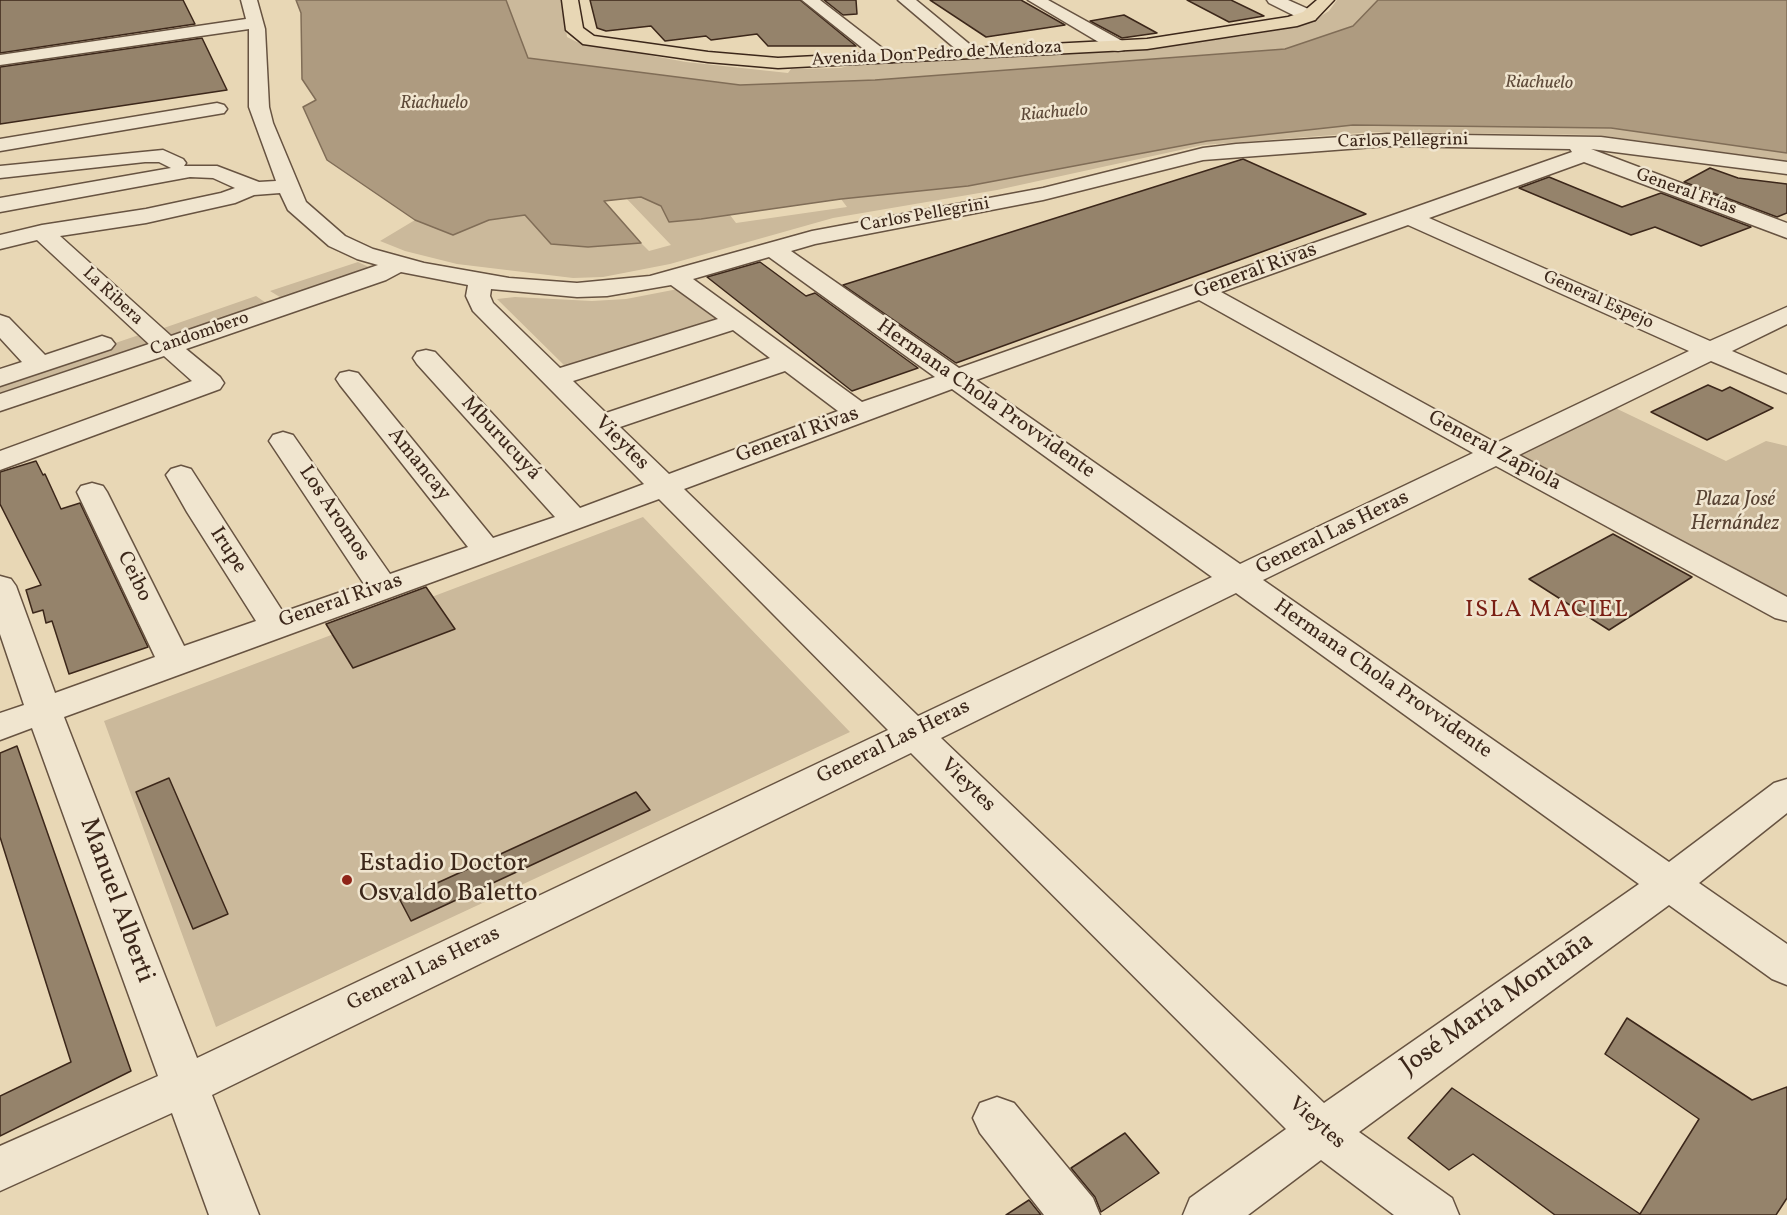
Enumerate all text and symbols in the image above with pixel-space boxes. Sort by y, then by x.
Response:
street label: Avenida Don Pedro de Mendoza [811,38,1063,72]
water label: Riachuelo [1505,73,1573,95]
water label: Riachuelo [400,94,468,116]
water label: Riachuelo [1019,100,1089,128]
street label: Carlos Pellegrini [1337,130,1469,154]
street label: General Frías [1633,165,1739,221]
street label: Carlos Pellegrini [859,194,991,238]
street label: General Rivas [1191,238,1321,306]
street label: La Ribera [77,263,147,331]
street label: General Espejo [1539,267,1657,335]
street label: Candombero [148,308,252,362]
street label: Hermana Chola Provvidente [871,315,1099,485]
street label: Mburucuyá [455,392,545,486]
street label: General Rivas [733,402,863,470]
street label: General Zapiola [1423,406,1565,498]
street label: Vieytes [588,411,654,477]
street label: Amancay [381,423,455,507]
street label: Los Aromos [292,462,374,566]
street label: General Las Heras [1252,486,1414,582]
park label: Plaza José Hernández [1691,488,1779,538]
street label: Irupe [203,523,251,579]
street label: Ceibo [110,548,156,606]
street label: General Rivas [276,569,406,635]
street label: Hermana Chola Provvidente [1268,595,1496,765]
district label: ISLA MACIEL [1465,598,1629,626]
street label: General Las Heras [813,695,975,791]
street label: Vieytes [934,754,1000,818]
street label: Manuel Alberti [71,814,159,988]
place label: Estadio Doctor Osvaldo Baletto [359,849,538,910]
marker: Estadio Doctor Osvaldo Baletto [340,873,354,887]
street label: General Las Heras [343,922,505,1018]
street label: José María Montaña [1395,927,1601,1083]
street label: Vieytes [1282,1093,1350,1155]

